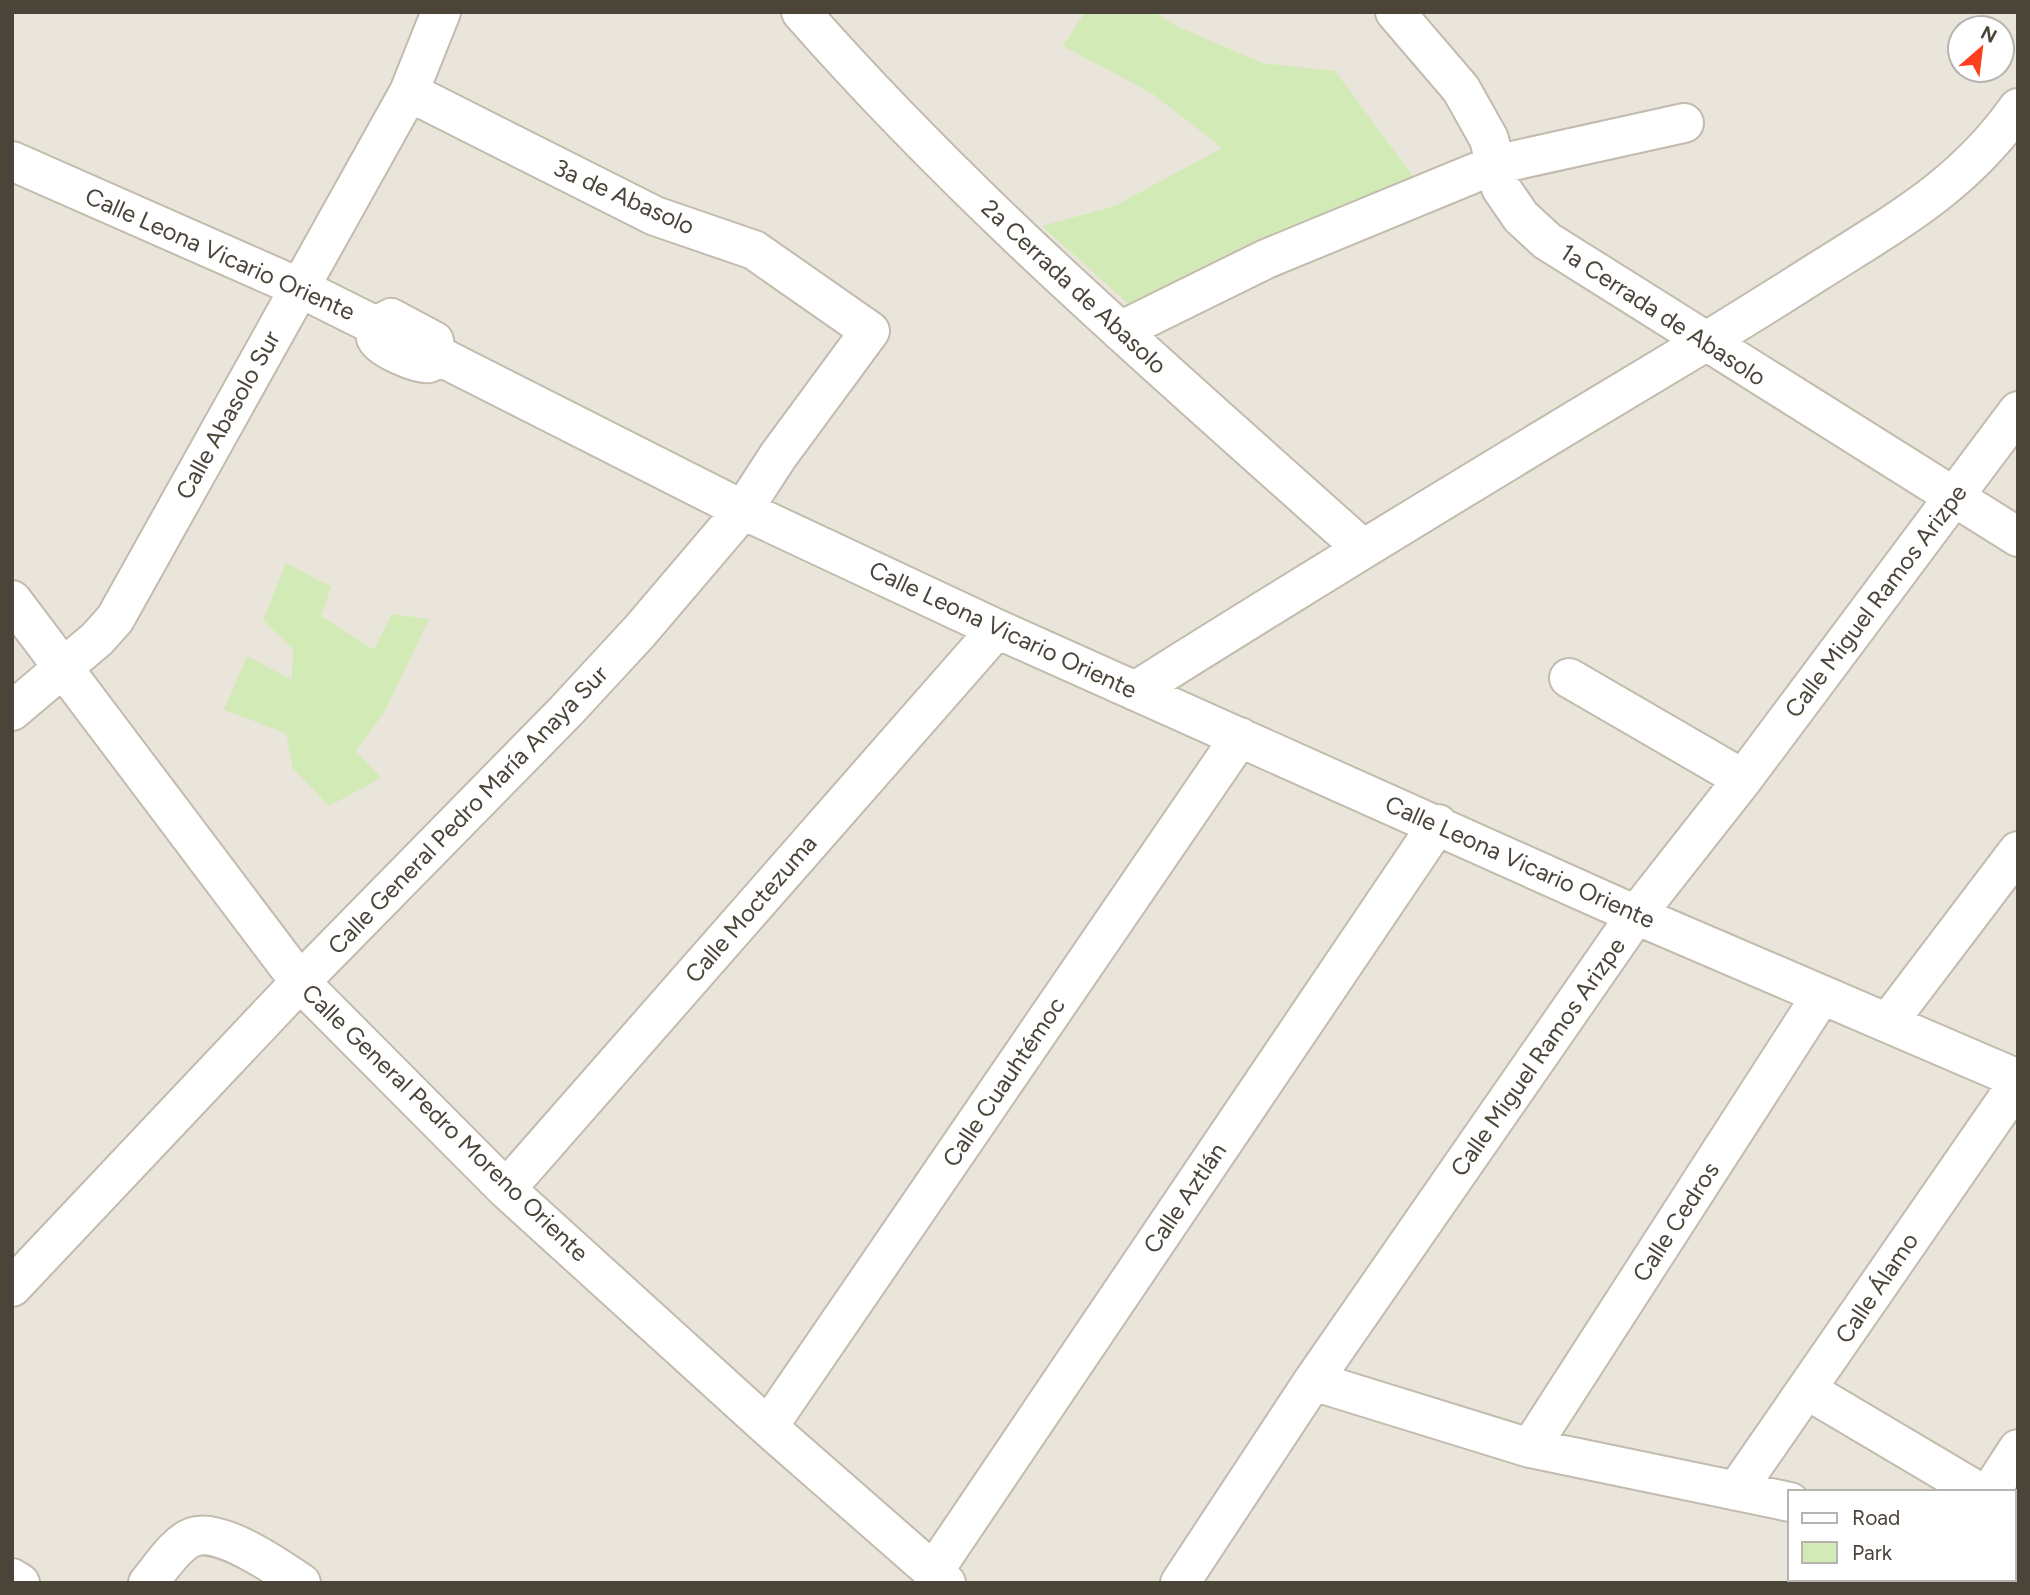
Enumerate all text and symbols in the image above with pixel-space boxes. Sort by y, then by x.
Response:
north arrow [1946,14,2016,84]
text: N [1977,21,2001,48]
street label: 3a de Abasolo [549,153,699,241]
street label: Calle Leona Vicario Oriente [81,181,360,326]
street label: 2a Cerrada de Abasolo [976,193,1173,380]
street label: 1a Cerrada de Abasolo [1555,237,1771,392]
street label: Calle Abasolo Sur [169,325,286,504]
street label: Calle Miguel Ramos Arizpe [1778,478,1973,723]
street label: Calle Leona Vicario Oriente [865,555,1142,704]
street label: Calle General Pedro María Anaya Sur [322,659,614,960]
street label: Calle Leona Vicario Oriente [1381,789,1660,934]
street label: Calle Moctezuma [679,829,823,988]
street label: Calle Miguel Ramos Arizpe [1444,932,1631,1182]
street label: Calle General Pedro Moreno Oriente [296,978,595,1267]
street label: Calle Cuauhtémoc [936,991,1071,1172]
street label: Calle Aztlán [1137,1137,1232,1259]
street label: Calle Cedros [1626,1156,1725,1287]
street label: Calle Álamo [1829,1227,1924,1349]
legend [1788,1490,2016,1581]
text: Road [1852,1505,1900,1530]
text: Park [1852,1540,1893,1565]

